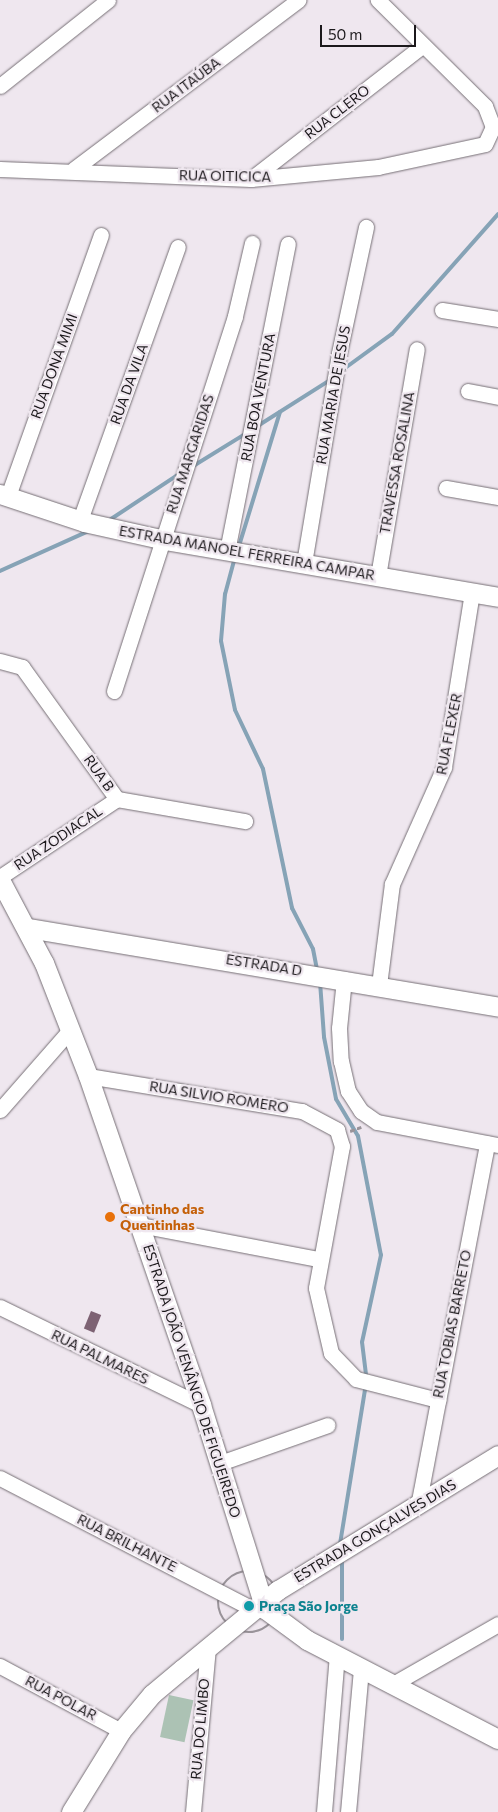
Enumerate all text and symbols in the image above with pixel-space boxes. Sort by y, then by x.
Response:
scale bar [323,15,419,47]
text: 50 m [328,25,362,43]
street label: RUA ITAÚBA [149,54,223,116]
street label: RUA CLERO [301,81,373,143]
street label: RUA OITICICA [179,167,271,185]
street label: RUA DONA MIMI [27,311,81,421]
street label: RUA MARIA DE JESUS [313,324,353,466]
street label: RUA BOA VENTURA [237,331,279,463]
street label: RUA DA VILA [107,341,151,427]
street label: TRAVESSA ROSALINA [376,390,418,536]
street label: RUA MARGARIDAS [163,392,217,516]
street label: ESTRADA MANOEL FERREIRA CAMPAR [118,522,376,584]
street label: RUA FLEXER [433,692,465,776]
street label: RUA B [80,752,118,794]
street label: RUA ZODIACAL [11,802,105,874]
street label: ESTRADA D [225,951,303,979]
street label: RUA SILVIO ROMERO [148,1078,290,1116]
place label: Cantinho das Quentinhas [120,1201,204,1234]
marker: Cantinho das Quentinhas [104,1211,116,1223]
street label: ESTRADA JOÃO VENÂNCIO DE FIGUEIREDO [140,1242,244,1520]
street label: RUA TOBIAS BARRETO [429,1249,475,1399]
street label: RUA PALMARES [49,1326,151,1388]
street label: ESTRADA GONÇALVES DIAS [291,1476,459,1586]
street label: RUA BRILHANTE [74,1511,180,1575]
place label: Praça São Jorge [259,1598,358,1614]
marker: Praça São Jorge [243,1600,255,1612]
street label: RUA POLAR [22,1672,100,1724]
street label: RUA DO LIMBO [187,1678,213,1780]

